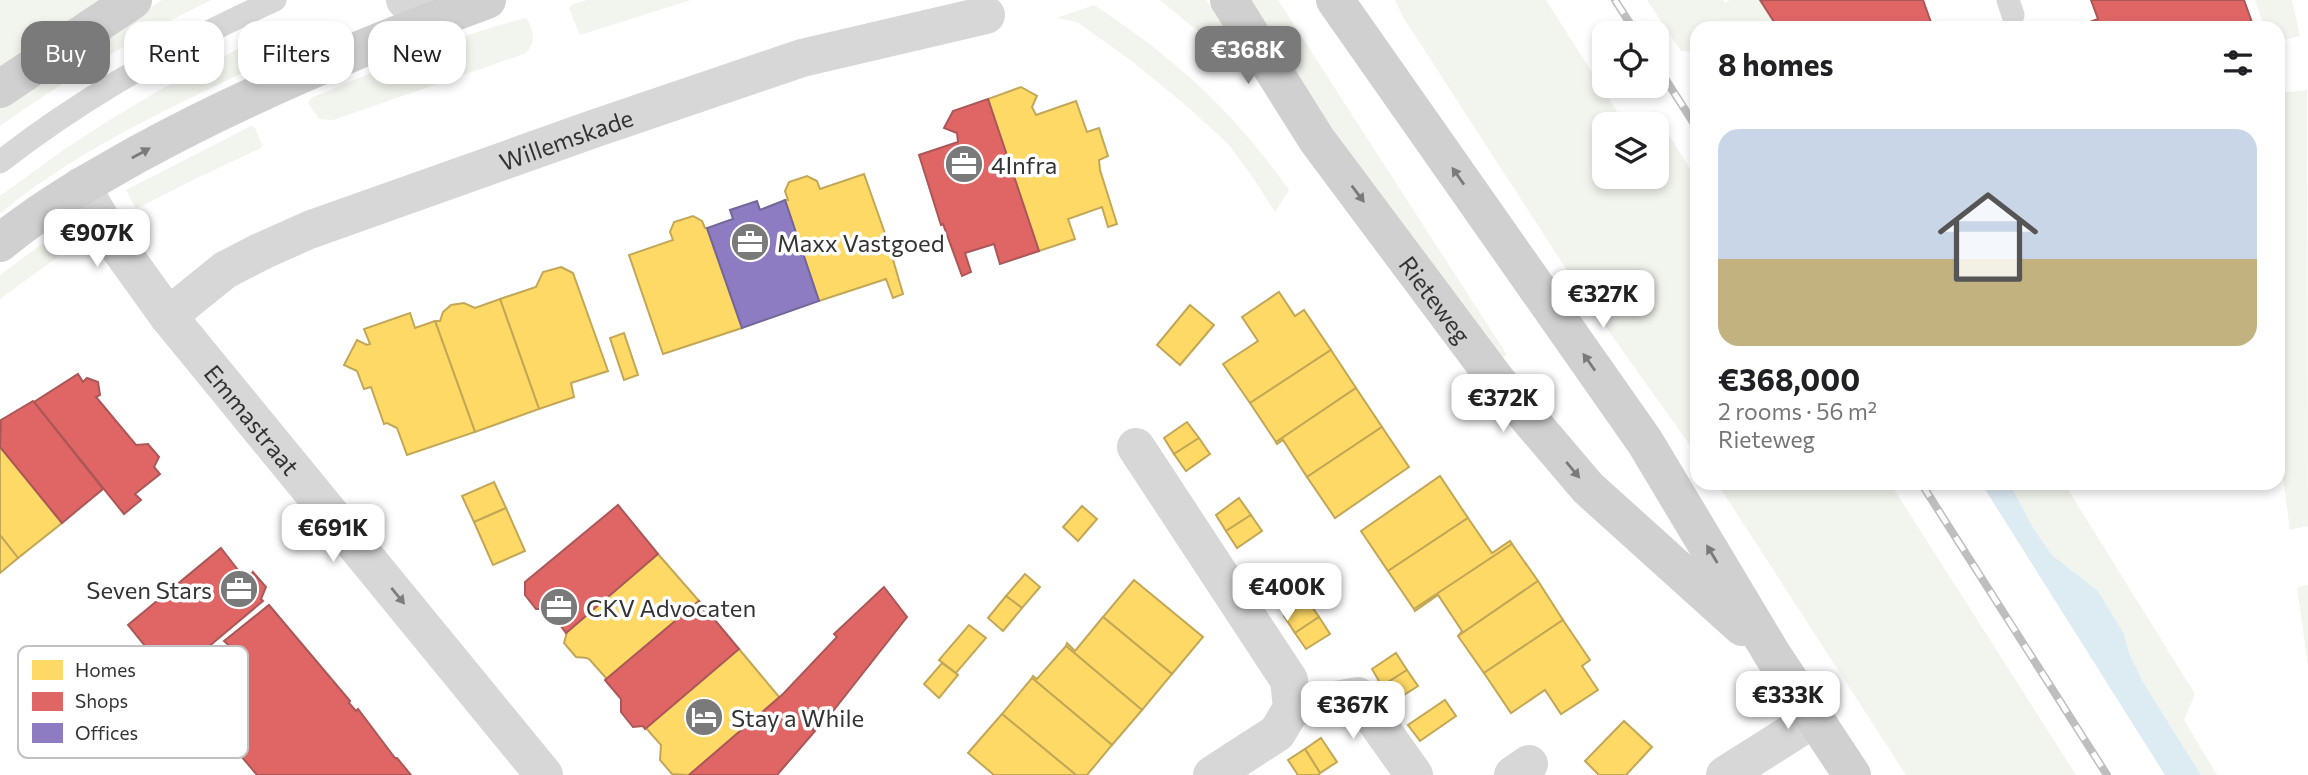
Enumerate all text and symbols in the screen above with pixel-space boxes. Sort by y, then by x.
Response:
chip: Buy [21,21,110,84]
chip: Rent [124,21,224,84]
chip: Filters [238,21,354,84]
chip: New [368,21,466,84]
map controls [1592,21,1669,189]
button: locate [1592,21,1669,98]
pin: €368K [1199,27,1297,86]
text: €368K [1211,35,1285,63]
icon: filters [2219,44,2257,82]
text: 8 homes [1718,45,1834,82]
street label: Willemskade [495,102,637,176]
button: layers [1592,112,1669,189]
office icon: 4Infra [943,143,985,185]
one-way arrow [131,147,151,159]
place label: 4Infra [991,150,1057,179]
one-way arrow [1451,167,1465,185]
icon: home [1925,174,2051,300]
one-way arrow [1350,185,1364,203]
pin: €907K [48,210,146,269]
text: €907K [60,218,134,246]
office icon: Maxx Vastgoed [729,221,771,263]
place label: Maxx Vastgoed [777,228,945,257]
street label: Rieteweg [1394,250,1478,348]
pin: €327K [1554,270,1652,330]
text: €327K [1567,279,1639,307]
one-way arrow [1582,353,1596,371]
street label: Emmastraat [199,358,306,480]
text: €368,000 [1718,360,1860,397]
pin: €372K [1454,374,1552,434]
text: €372K [1467,383,1539,411]
text: 2 rooms · 56 m² [1718,397,1877,425]
text: Rieteweg [1718,425,1815,453]
one-way arrow [1565,461,1580,479]
pin: €691K [284,504,382,564]
text: €691K [298,513,368,541]
one-way arrow [1706,544,1718,563]
pin: €400K [1238,564,1336,623]
office icon: Seven Stars [218,568,260,610]
text: €400K [1249,572,1325,600]
place label: Seven Stars [86,575,212,604]
office icon: CKV Advocaten [538,586,580,628]
one-way arrow [390,587,405,605]
place label: CKV Advocaten [586,593,756,622]
legend [18,646,248,758]
text: Homes [75,658,136,681]
pin: €333K [1739,672,1837,731]
text: €333K [1752,680,1824,708]
pin: €367K [1304,682,1402,741]
text: Shops [75,689,128,712]
text: €367K [1317,690,1389,718]
hotel icon: Stay a While [683,696,725,738]
place label: Stay a While [731,703,864,732]
text: Offices [75,721,138,744]

